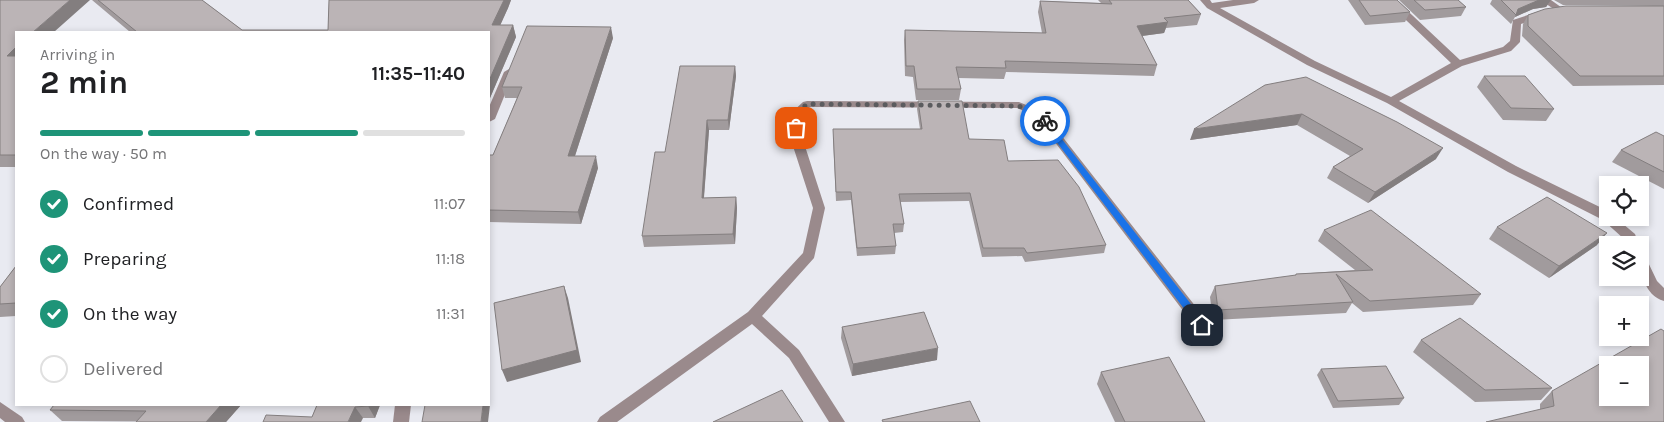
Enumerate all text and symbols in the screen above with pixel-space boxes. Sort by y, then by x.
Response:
text: Arriving in [40,45,115,64]
text: 11:35–11:40 [371,63,465,85]
text: 2 min [40,64,128,101]
courier [1020,96,1070,146]
pin [775,107,817,149]
icon: bike [1031,107,1059,135]
icon: bag [782,114,810,142]
text: On the way · 50 m [40,144,167,163]
map controls [1599,176,1649,406]
button: locate [1599,176,1649,226]
icon: check [40,190,68,218]
text: Confirmed [83,193,174,215]
text: 11:07 [434,194,465,213]
button: layers [1599,236,1649,286]
icon: check [40,245,68,273]
text: Preparing [83,248,166,270]
text: 11:18 [436,249,465,268]
button: + [1599,296,1649,346]
icon: check [40,300,68,328]
text: On the way [83,303,177,325]
text: 11:31 [436,304,465,323]
pin [1181,304,1223,346]
icon: home [1188,311,1216,339]
button: − [1599,356,1649,406]
text: Delivered [83,358,163,380]

